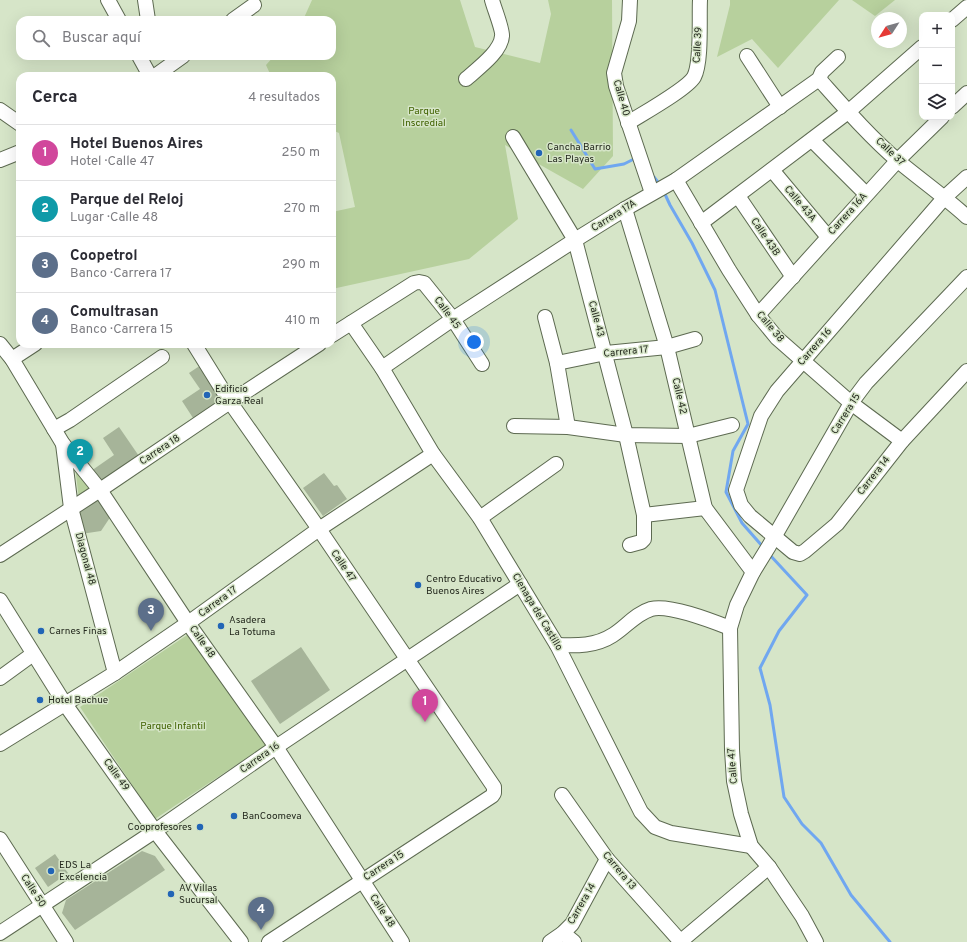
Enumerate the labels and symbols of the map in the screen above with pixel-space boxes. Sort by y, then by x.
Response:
north arrow [871,12,907,48]
street label: Calle 39 [691,26,705,64]
street label: Calle 40 [610,78,632,118]
park label: Parque Inscredial [402,105,446,130]
street label: Calle 37 [872,135,908,169]
place label: Cancha Barrio Las Playas [547,141,611,166]
marker: Cancha Barrio Las Playas [534,148,544,158]
street label: Calle 43A [781,183,819,225]
street label: Carrera 16A [826,190,871,238]
street label: Carrera 17A [589,197,639,235]
street label: Calle 43B [747,215,783,259]
street label: Calle 45 [431,294,463,332]
street label: Calle 43 [585,299,607,339]
street label: Calle 38 [753,309,787,345]
street label: Carrera 16 [795,325,835,369]
your location [464,332,484,352]
street label: Carrera 17 [603,343,649,361]
street label: Calle 42 [669,376,689,416]
place label: Edificio Garza Real [215,383,263,408]
marker: Edificio Garza Real [202,390,212,400]
street label: Carrera 15 [828,391,864,437]
street label: Carrera 18 [137,432,183,468]
pin: 2 [67,439,93,472]
street label: Carrera 14 [855,454,893,498]
street label: Diagonal 48 [72,531,98,587]
street label: Calle 47 [328,547,358,585]
street label: Cienaga del Castillo [509,571,565,653]
place label: Centro Educativo Buenos Aires [426,573,502,598]
marker: Centro Educativo Buenos Aires [413,580,423,590]
street label: Carrera 17 [196,584,240,620]
pin: 3 [138,598,164,631]
place label: Asadera La Totuma [229,614,275,639]
marker: Asadera La Totuma [216,621,226,631]
street label: Calle 48 [186,623,218,661]
place label: Carnes Finas [49,625,107,638]
marker: Carnes Finas [36,626,46,636]
pin: 1 [412,689,438,722]
place label: Hotel Bachue [48,694,108,707]
marker: Hotel Bachue [35,695,45,705]
park label: Parque Infantil [140,720,206,733]
street label: Carrera 16 [238,740,283,776]
street label: Calle 47 [725,747,741,785]
street label: Calle 49 [100,756,132,794]
place label: BanCoomeva [242,810,301,823]
marker: BanCoomeva [229,811,239,821]
place label: Cooprofesores [127,821,192,834]
marker: Cooprofesores [195,822,205,832]
street label: Carrera 15 [361,848,407,884]
street label: Carrera 13 [599,849,639,893]
place label: EDS La Excelencia [59,859,107,884]
marker: EDS La Excelencia [46,866,56,876]
street label: Calle 50 [17,872,49,910]
street label: Carrera 14 [565,881,599,927]
place label: AV Villas Sucursal [179,882,218,907]
marker: AV Villas Sucursal [166,889,176,899]
street label: Calle 48 [366,892,398,930]
pin: 4 [248,897,274,930]

